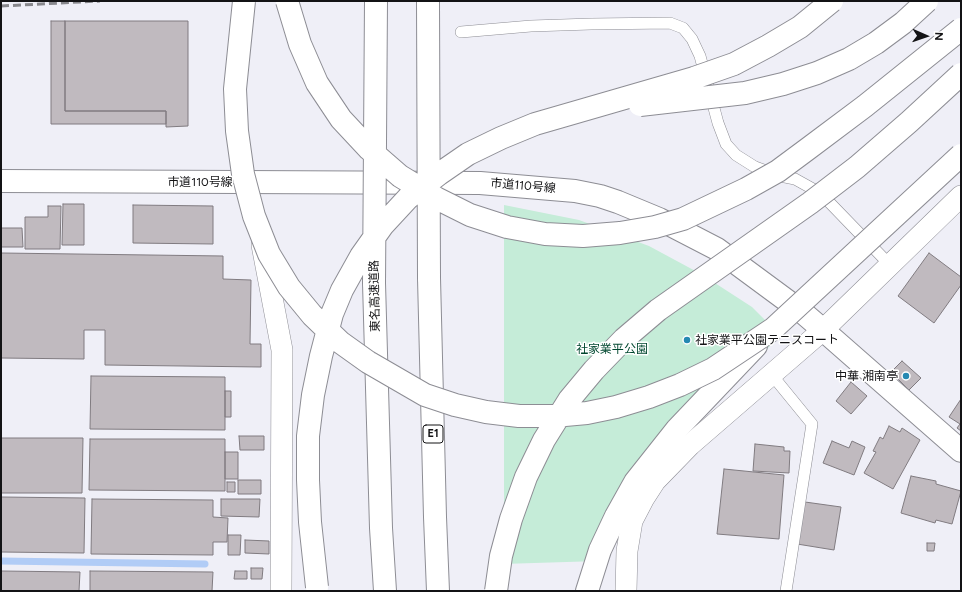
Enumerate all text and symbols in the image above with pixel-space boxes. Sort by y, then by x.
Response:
north arrow [906,16,946,56]
text: N [932,32,945,41]
street label: 市道110号線 [167,175,233,189]
street label: 市道110号線 [490,176,556,196]
street label: 東名高速道路 [367,260,383,332]
place label: 社家業平公園テニスコート [695,333,839,347]
marker: 社家業平公園テニスコート [682,335,692,345]
park label: 社家業平公園 [576,342,648,356]
place label: 中華 湘南亭 [835,369,898,383]
marker: 中華 湘南亭 [901,371,911,381]
road number: E1 [423,425,443,443]

